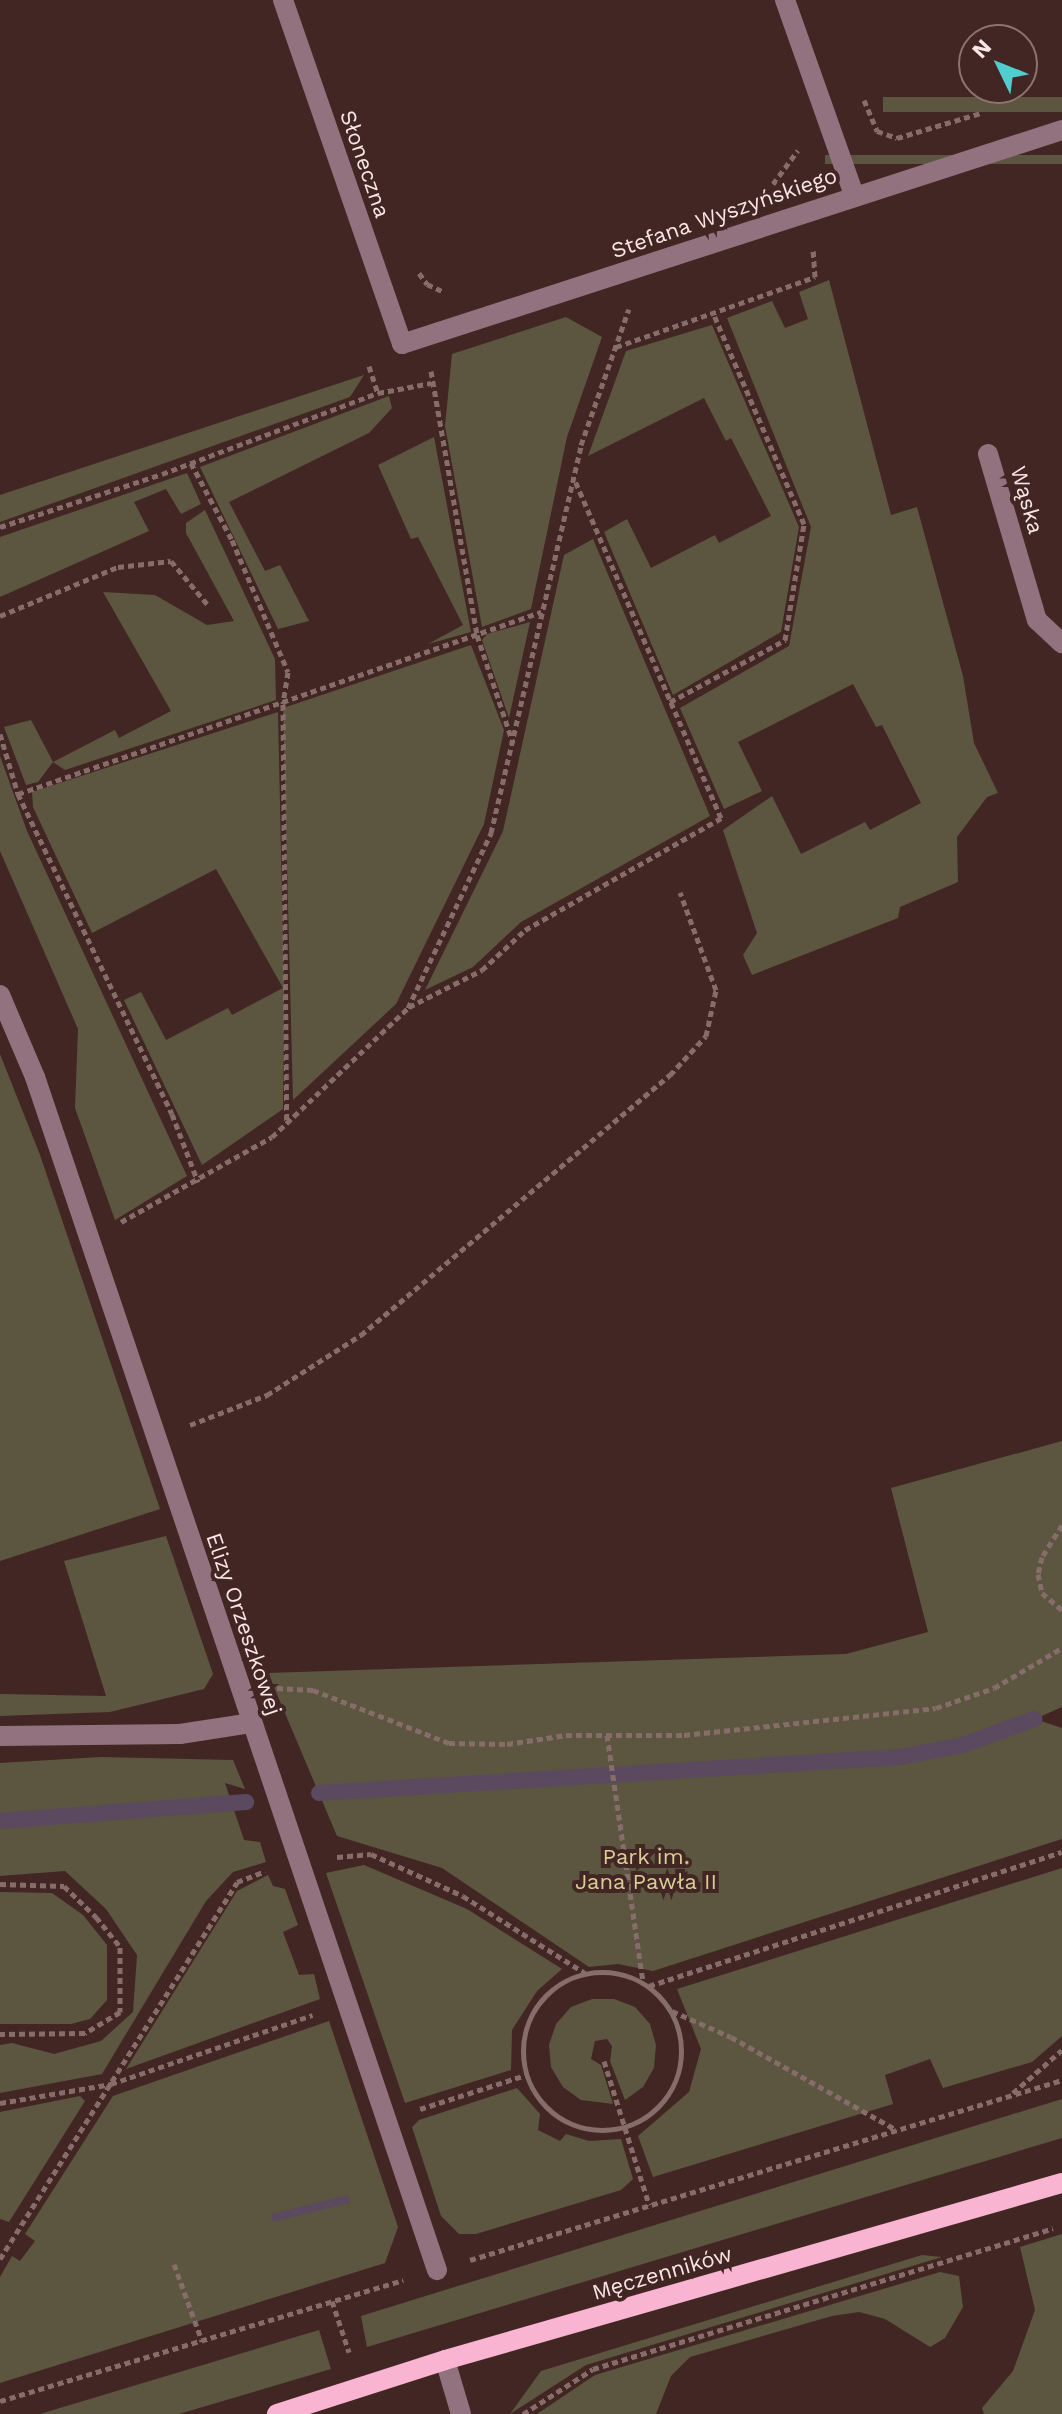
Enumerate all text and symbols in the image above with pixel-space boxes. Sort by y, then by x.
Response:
north arrow [958,24,1038,104]
text: N [967,34,996,63]
street label: Słoneczna [334,107,396,221]
street label: Stefana Wyszyńskiego [607,162,841,264]
street label: Wąska [1005,463,1049,537]
street label: Elizy Orzeszkowej [200,1529,288,1719]
park label: Park im. Jana Pawła II [574,1843,718,1894]
street label: Męczenników [589,2240,735,2306]

